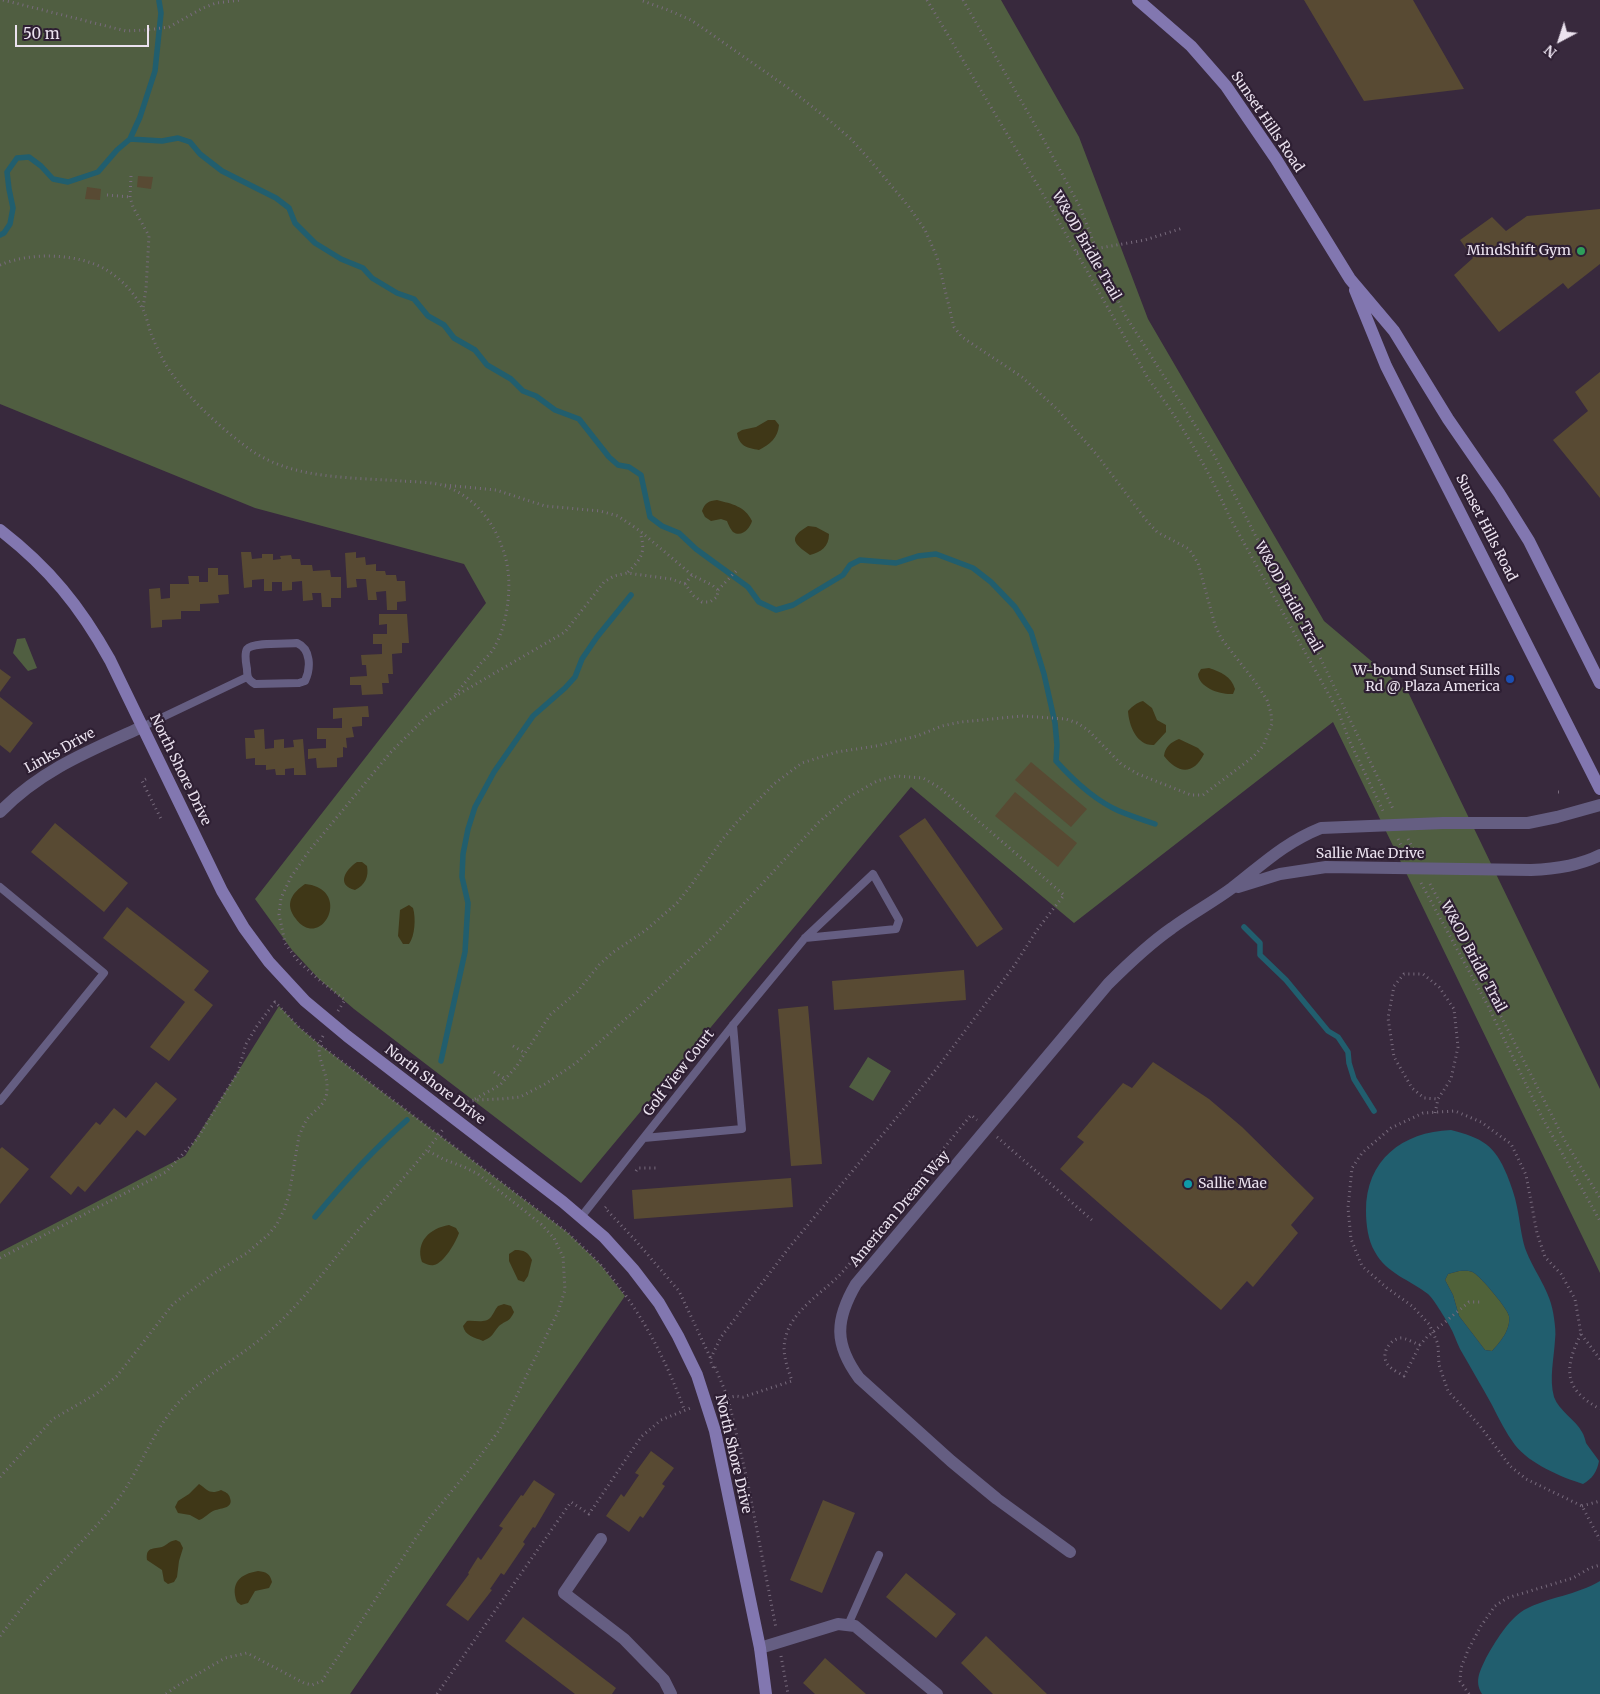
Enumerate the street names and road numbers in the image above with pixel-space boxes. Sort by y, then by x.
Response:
street label: Sunset Hills Road [1227,69,1307,175]
street label: W&OD Bridle Trail [1048,188,1124,304]
street label: Sunset Hills Road [1452,472,1520,584]
street label: W&OD Bridle Trail [1251,539,1325,655]
street label: North Shore Drive [146,712,214,828]
street label: Links Drive [22,725,98,777]
street label: Sallie Mae Drive [1316,846,1424,862]
street label: W&OD Bridle Trail [1437,898,1509,1016]
street label: Golf View Court [640,1026,718,1120]
street label: North Shore Drive [381,1042,489,1128]
street label: American Dream Way [847,1148,953,1270]
street label: North Shore Drive [711,1393,755,1515]

